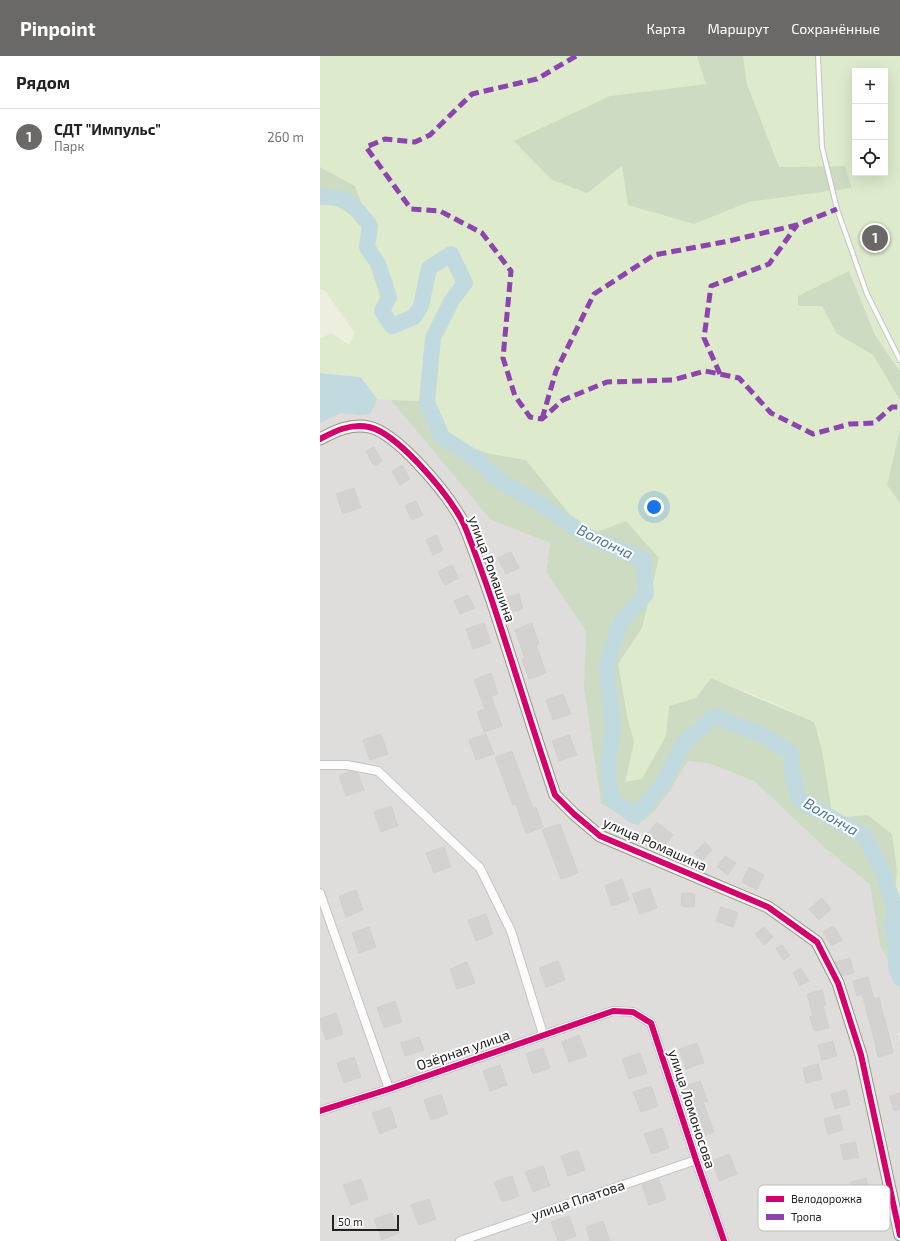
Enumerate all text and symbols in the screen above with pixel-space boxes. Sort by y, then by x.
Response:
text: Pinpoint [20,17,95,40]
text: Карта [647,20,685,37]
text: Маршрут [707,20,769,37]
text: Сохранённые [791,20,880,37]
map controls [852,68,888,176]
button: + [852,68,888,104]
text: Рядом [16,72,70,92]
button: − [852,104,888,140]
text: СДТ "Импульс" [54,120,161,138]
text: 1 [26,129,32,145]
text: 260 m [267,129,304,145]
text: Парк [54,138,84,154]
button: locate [852,140,888,176]
pin: 1 [862,223,888,253]
your location [644,497,664,517]
street label: улица Ромашина [465,513,520,624]
water label: Волонча [575,520,636,562]
water label: Волонча [801,793,862,839]
street label: улица Ромашина [601,813,710,874]
street label: Озёрная улица [414,1026,512,1073]
street label: улица Ломоносова [665,1047,720,1171]
street label: улица Платова [529,1176,627,1223]
legend [758,1185,890,1231]
text: Велодорожка [791,1192,862,1205]
text: Тропа [791,1210,822,1223]
scale bar [332,1213,399,1232]
text: 50 m [338,1215,363,1228]

